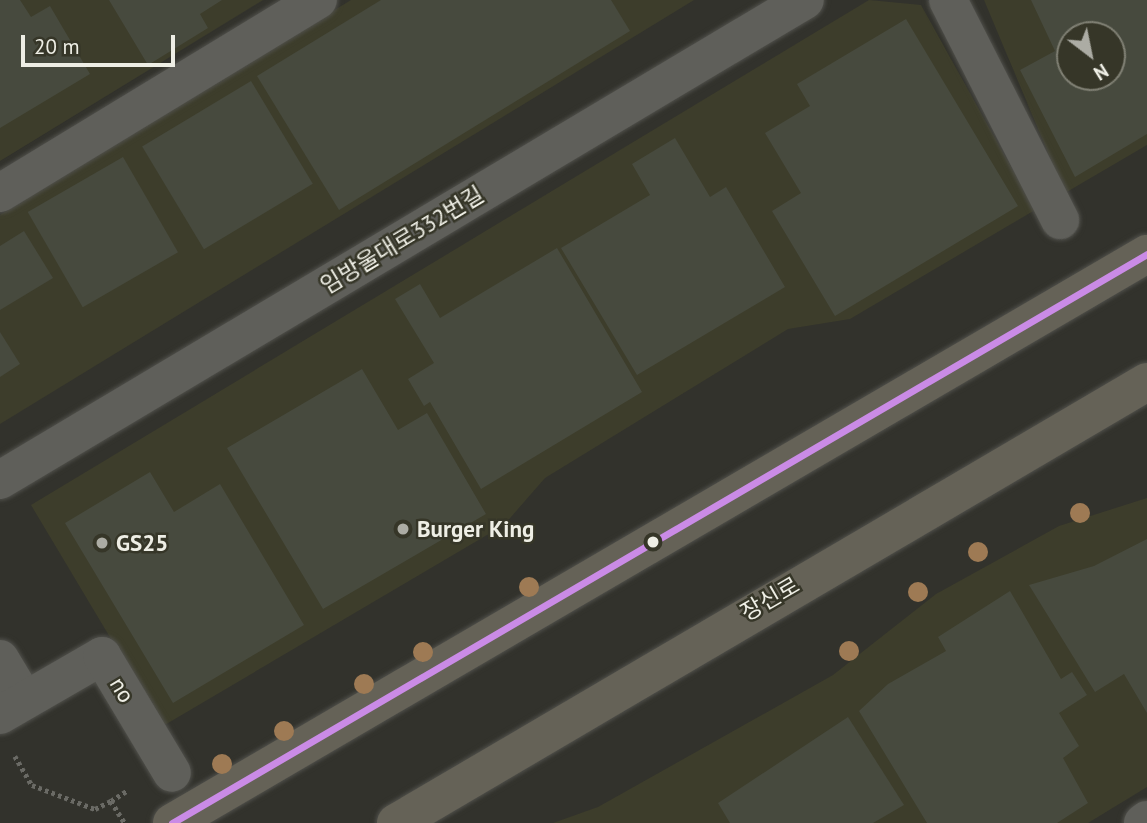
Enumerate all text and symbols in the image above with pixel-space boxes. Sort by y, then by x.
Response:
scale bar [24,21,178,65]
north arrow [1056,21,1126,91]
text: 20 m [34,33,80,60]
text: N [1089,59,1113,86]
street label: 임방울대로332번길 [315,180,489,300]
place label: Burger King [417,515,534,543]
marker: Burger King [395,521,411,537]
place label: GS25 [116,529,168,557]
marker: GS25 [94,535,110,551]
unlabelled marker [646,535,660,549]
street label: 장신로 [736,571,804,627]
street label: no [104,672,140,708]

